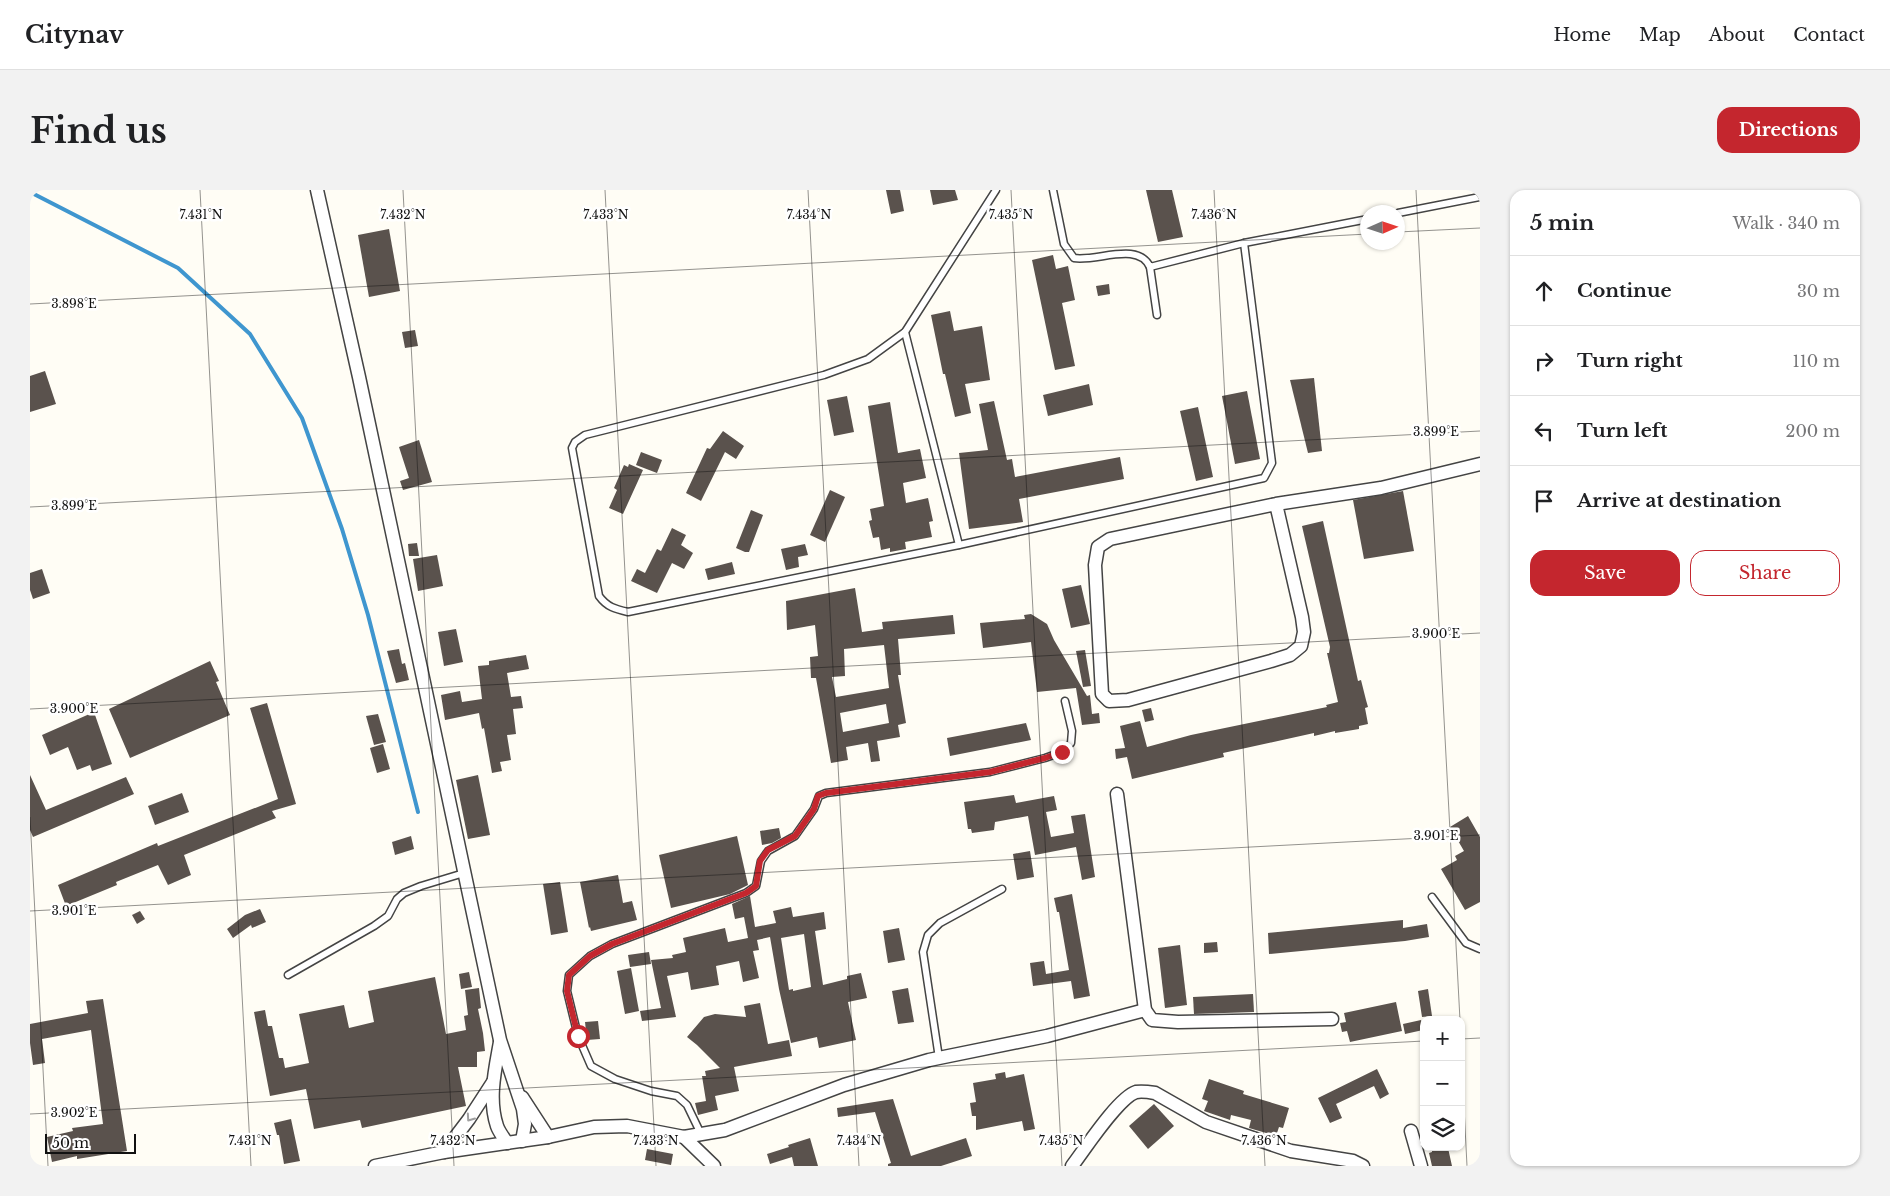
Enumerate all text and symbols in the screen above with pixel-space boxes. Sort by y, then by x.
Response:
text: Citynav [25,20,124,49]
text: Home [1553,24,1611,46]
text: Map [1639,24,1681,46]
text: About [1709,24,1765,46]
text: Contact [1793,24,1865,46]
button: Directions [1717,107,1860,153]
text: Find us [30,109,167,152]
north arrow [1360,205,1405,250]
text: 7.431°N [179,207,223,222]
text: 7.432°N [380,207,426,222]
text: 7.433°N [583,207,629,222]
text: 7.434°N [787,207,832,222]
text: 7.435°N [989,207,1034,222]
text: 7.436°N [1191,207,1237,222]
text: 5 min [1530,210,1594,236]
text: Walk · 340 m [1733,213,1840,233]
icon: ahead [1530,277,1558,305]
text: Continue [1577,279,1672,302]
text: 30 m [1797,281,1840,301]
text: 3.898°E [51,296,97,311]
icon: right [1530,347,1558,375]
text: Turn right [1577,349,1683,372]
text: 110 m [1793,351,1840,371]
icon: left [1530,417,1558,445]
text: Turn left [1577,419,1668,442]
text: 200 m [1786,421,1840,441]
text: 3.899°E [1413,424,1459,439]
icon: arrive [1530,487,1558,515]
text: Arrive at destination [1577,489,1781,512]
text: 3.899°E [51,498,97,513]
button: Save [1530,550,1680,596]
button: Share [1690,550,1840,596]
text: 3.900°E [1412,626,1460,641]
text: 3.900°E [50,701,98,716]
route end [1051,741,1074,764]
text: 3.901°E [1413,828,1459,843]
text: 3.901°E [51,903,97,918]
map controls [1420,1016,1465,1151]
button: + [1420,1016,1465,1061]
route start [567,1025,590,1048]
button: − [1420,1061,1465,1106]
text: 3.902°E [50,1105,98,1120]
button: layers [1420,1106,1465,1151]
one-way arrow [467,1112,476,1122]
scale bar [45,1131,136,1154]
text: 7.431°N [228,1133,272,1148]
text: 7.432°N [430,1133,476,1148]
text: 7.433°N [633,1133,679,1148]
text: 7.434°N [837,1133,882,1148]
text: 7.435°N [1039,1133,1084,1148]
text: 7.436°N [1241,1133,1287,1148]
text: 50 m [52,1134,89,1152]

